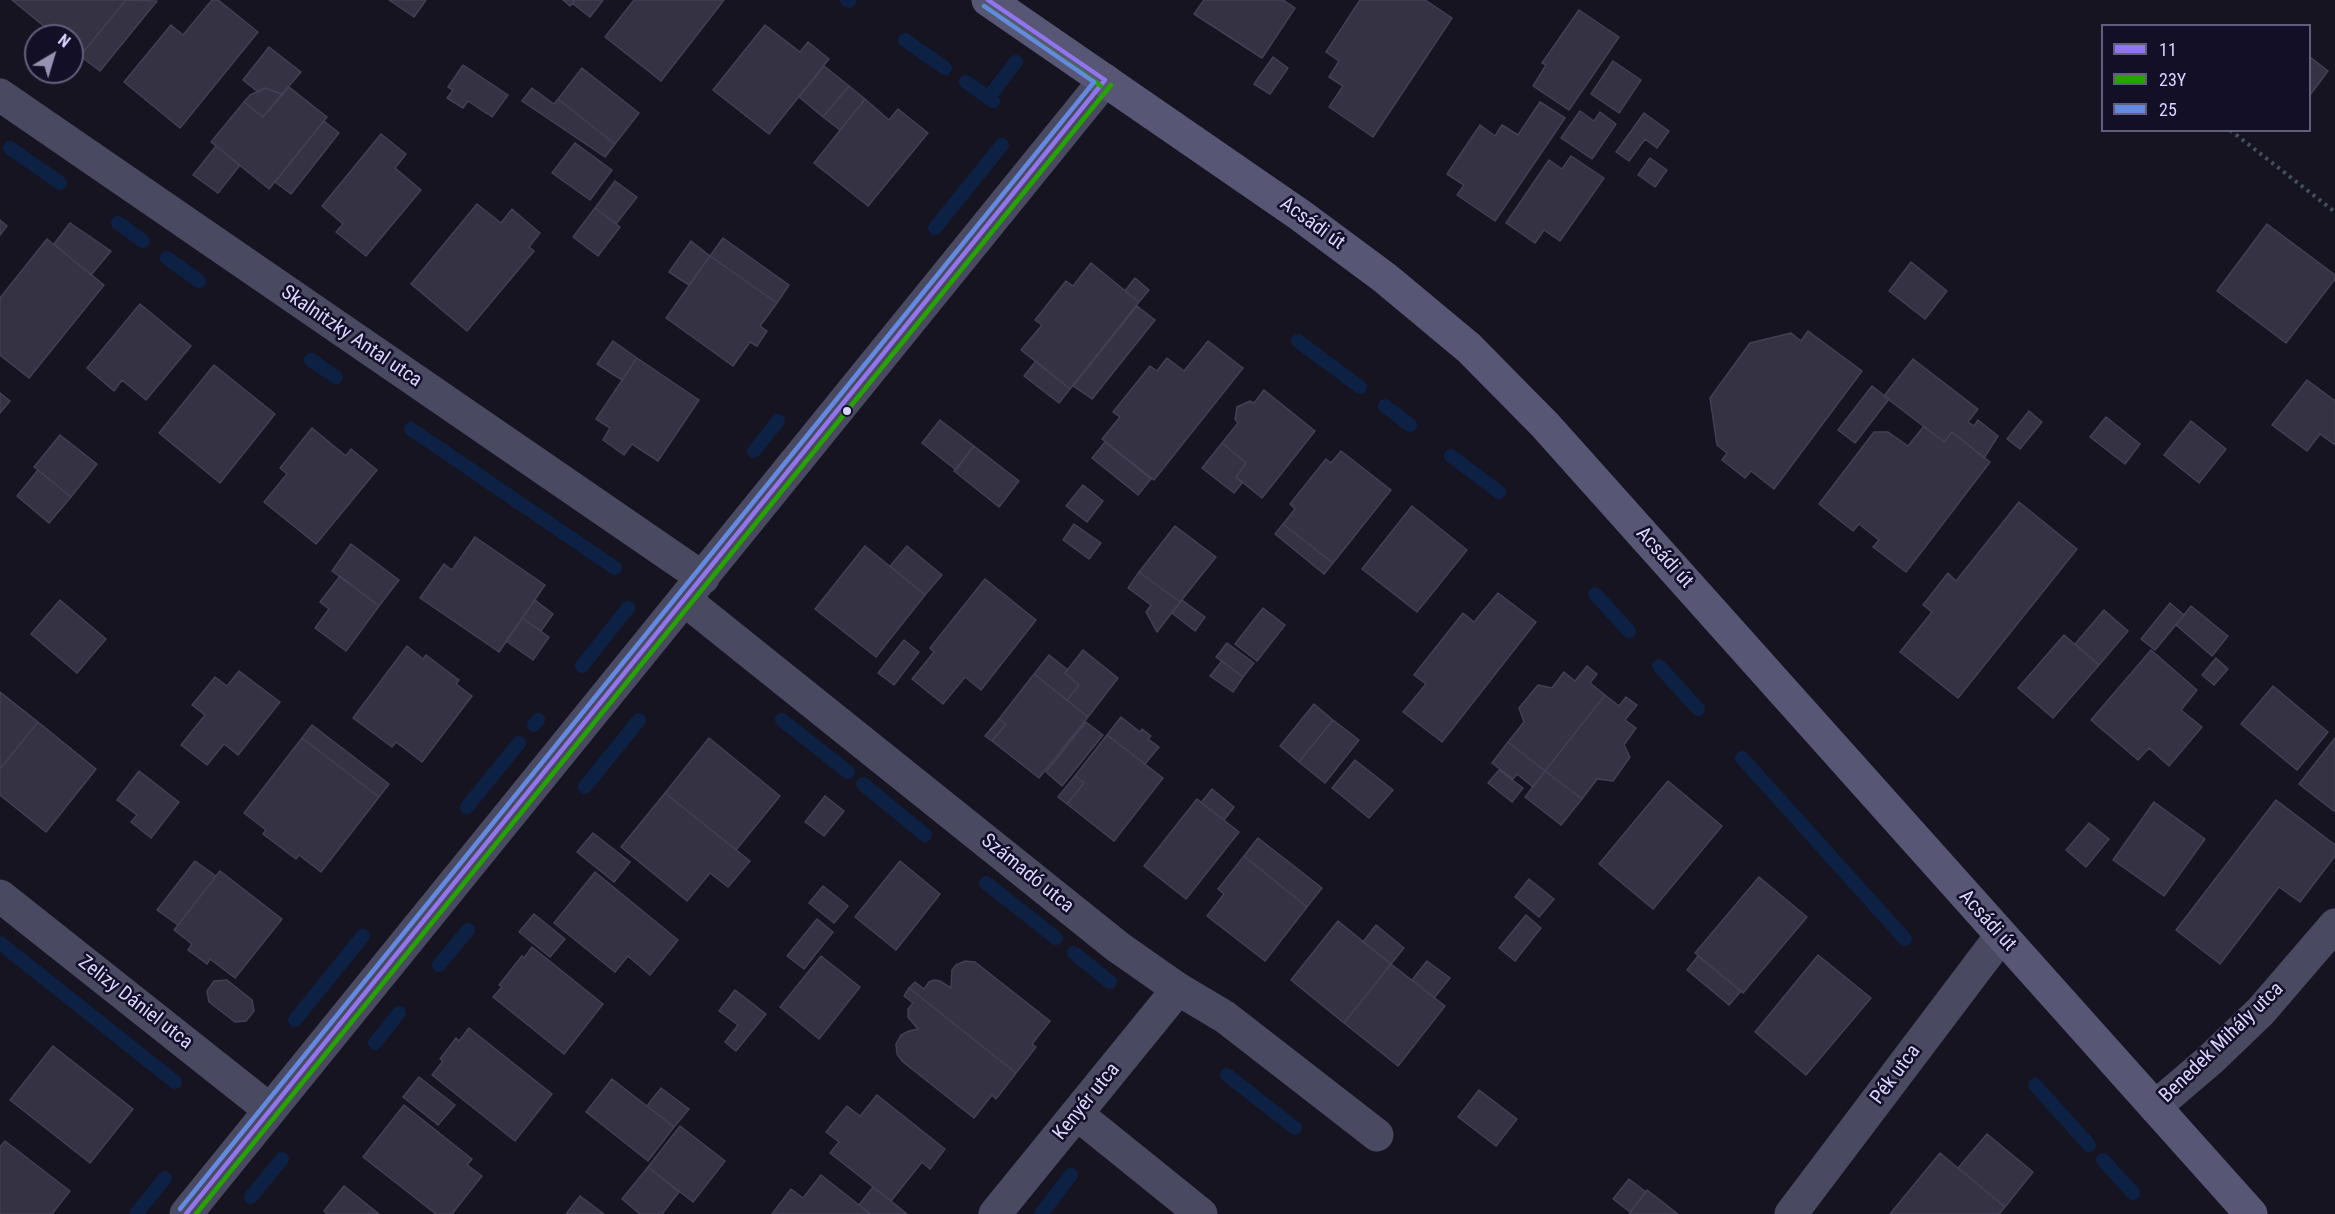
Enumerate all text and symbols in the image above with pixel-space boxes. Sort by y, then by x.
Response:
north arrow [24,24,84,84]
legend [2101,24,2311,132]
text: N [54,30,74,51]
text: 11 [2159,39,2177,60]
text: 23Y [2159,69,2186,90]
text: 25 [2159,99,2177,120]
street label: Acsádi út [1275,192,1349,256]
street label: Skalnitzky Antal utca [276,281,426,393]
unlabelled marker [841,405,853,417]
street label: Acsádi út [1630,522,1698,594]
street label: Számadó utca [976,829,1078,919]
street label: Acsádi út [1953,885,2021,957]
street label: Zelizy Dániel utca [73,951,197,1055]
street label: Benedek Mihály utca [2155,978,2289,1108]
street label: Pék utca [1866,1040,1926,1110]
street label: Kenyér utca [1049,1059,1125,1145]

